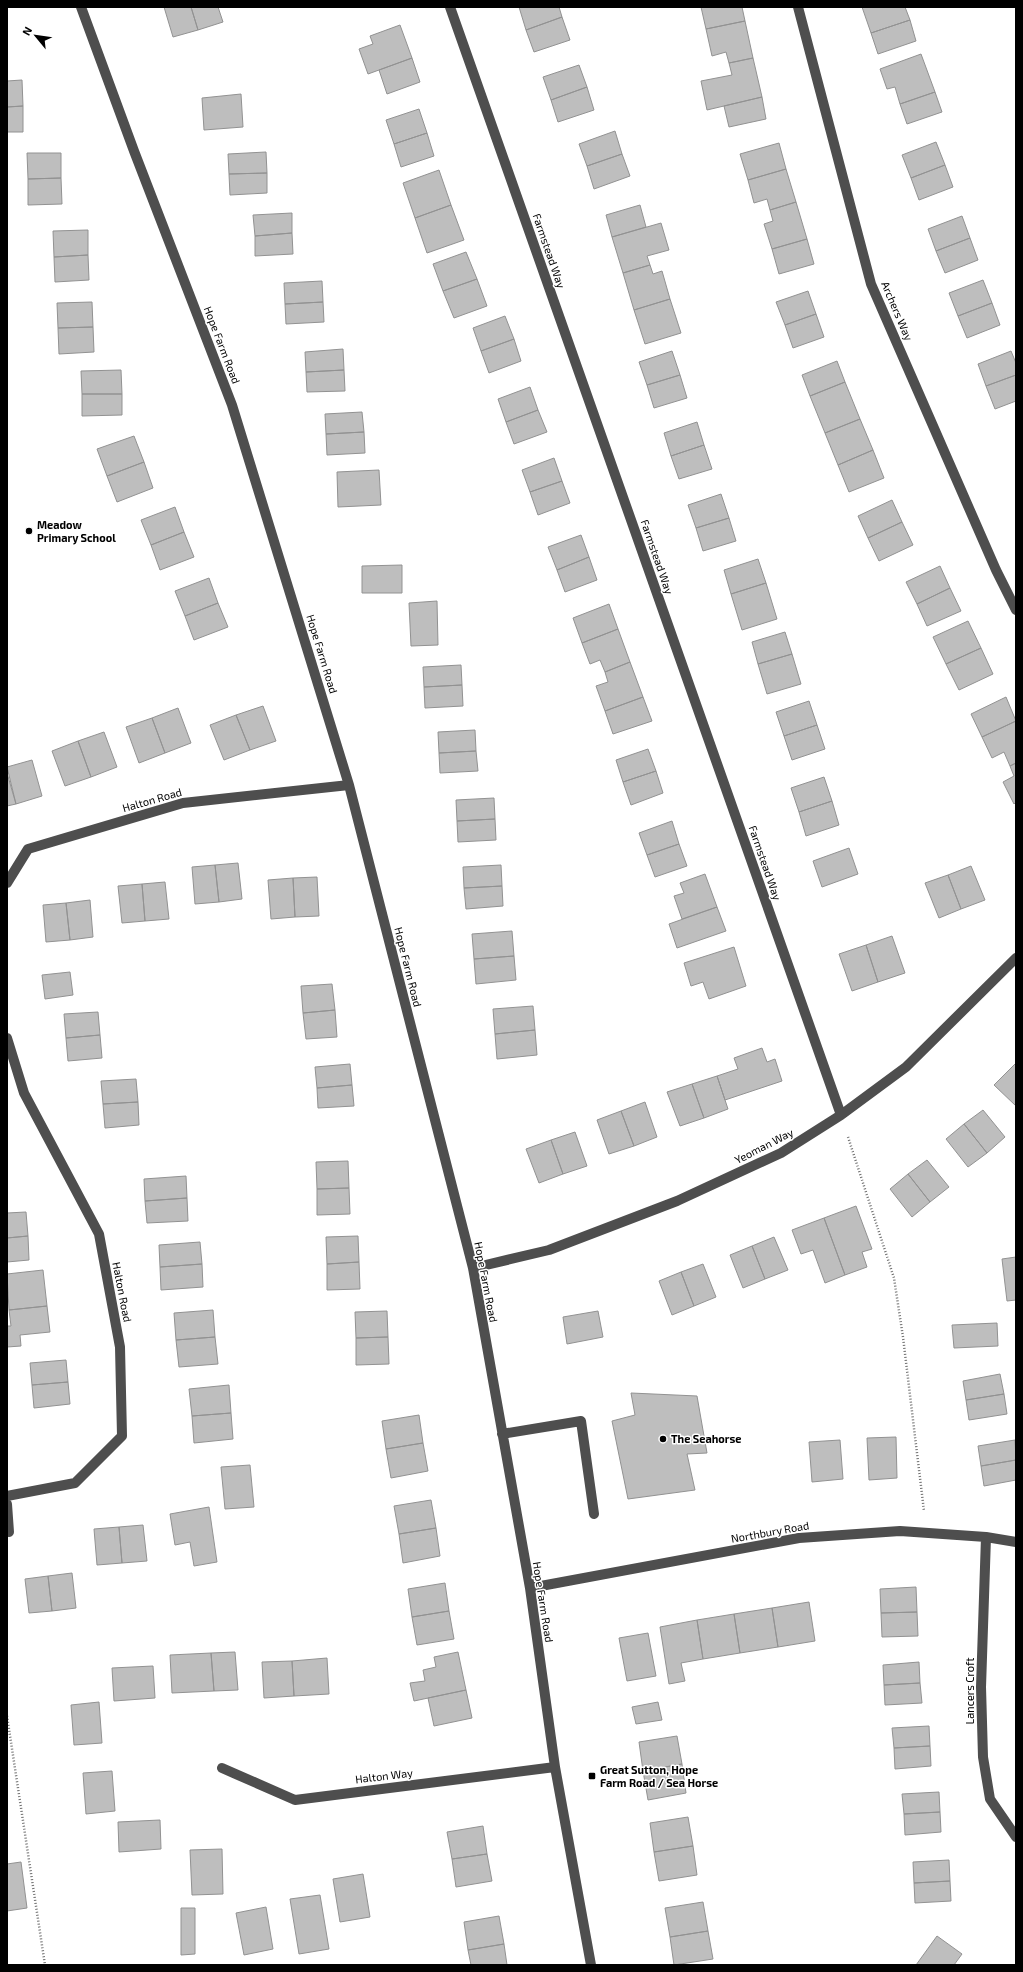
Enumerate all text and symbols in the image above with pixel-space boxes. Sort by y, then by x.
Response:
north arrow [16,16,56,56]
text: N [19,24,34,38]
street label: Farmstead Way [531,212,568,290]
street label: Archers Way [879,279,916,343]
street label: Hope Farm Road [202,304,243,385]
place label: Meadow Primary School [37,518,116,545]
street label: Farmstead Way [639,518,676,596]
marker: Meadow Primary School [24,526,34,536]
street label: Hope Farm Road [304,613,341,695]
street label: Halton Road [121,785,183,814]
street label: Farmstead Way [747,824,784,902]
street label: Hope Farm Road [392,926,425,1008]
street label: Yeoman Way [732,1125,795,1166]
street label: Hope Farm Road [472,1240,501,1323]
street label: Halton Road [110,1261,135,1323]
place label: The Seahorse [671,1432,742,1445]
marker: The Seahorse [658,1434,668,1444]
street label: Northbury Road [730,1518,810,1545]
street label: Hope Farm Road [531,1560,556,1643]
street label: Lancers Croft [963,1658,976,1724]
place label: Great Sutton, Hope Farm Road / Sea Horse [600,1763,718,1789]
street label: Halton Way [354,1766,414,1785]
marker: Great Sutton, Hope Farm Road / Sea Horse [587,1771,597,1781]

